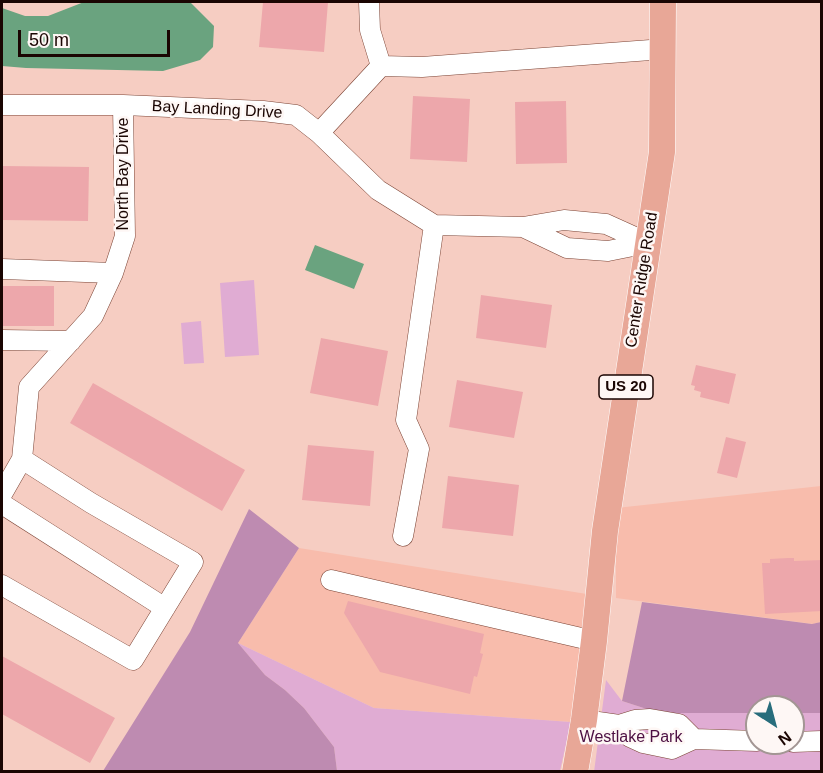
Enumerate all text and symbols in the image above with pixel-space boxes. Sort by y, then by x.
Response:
scale bar [21,18,172,56]
text: 50 m [29,30,69,50]
street label: Bay Landing Drive [151,97,283,123]
street label: North Bay Drive [114,118,134,230]
street label: Center Ridge Road [622,211,662,349]
road number: US 20 [599,375,653,399]
north arrow [745,695,805,755]
park label: Westlake Park [580,728,682,748]
text: N [775,728,794,749]

